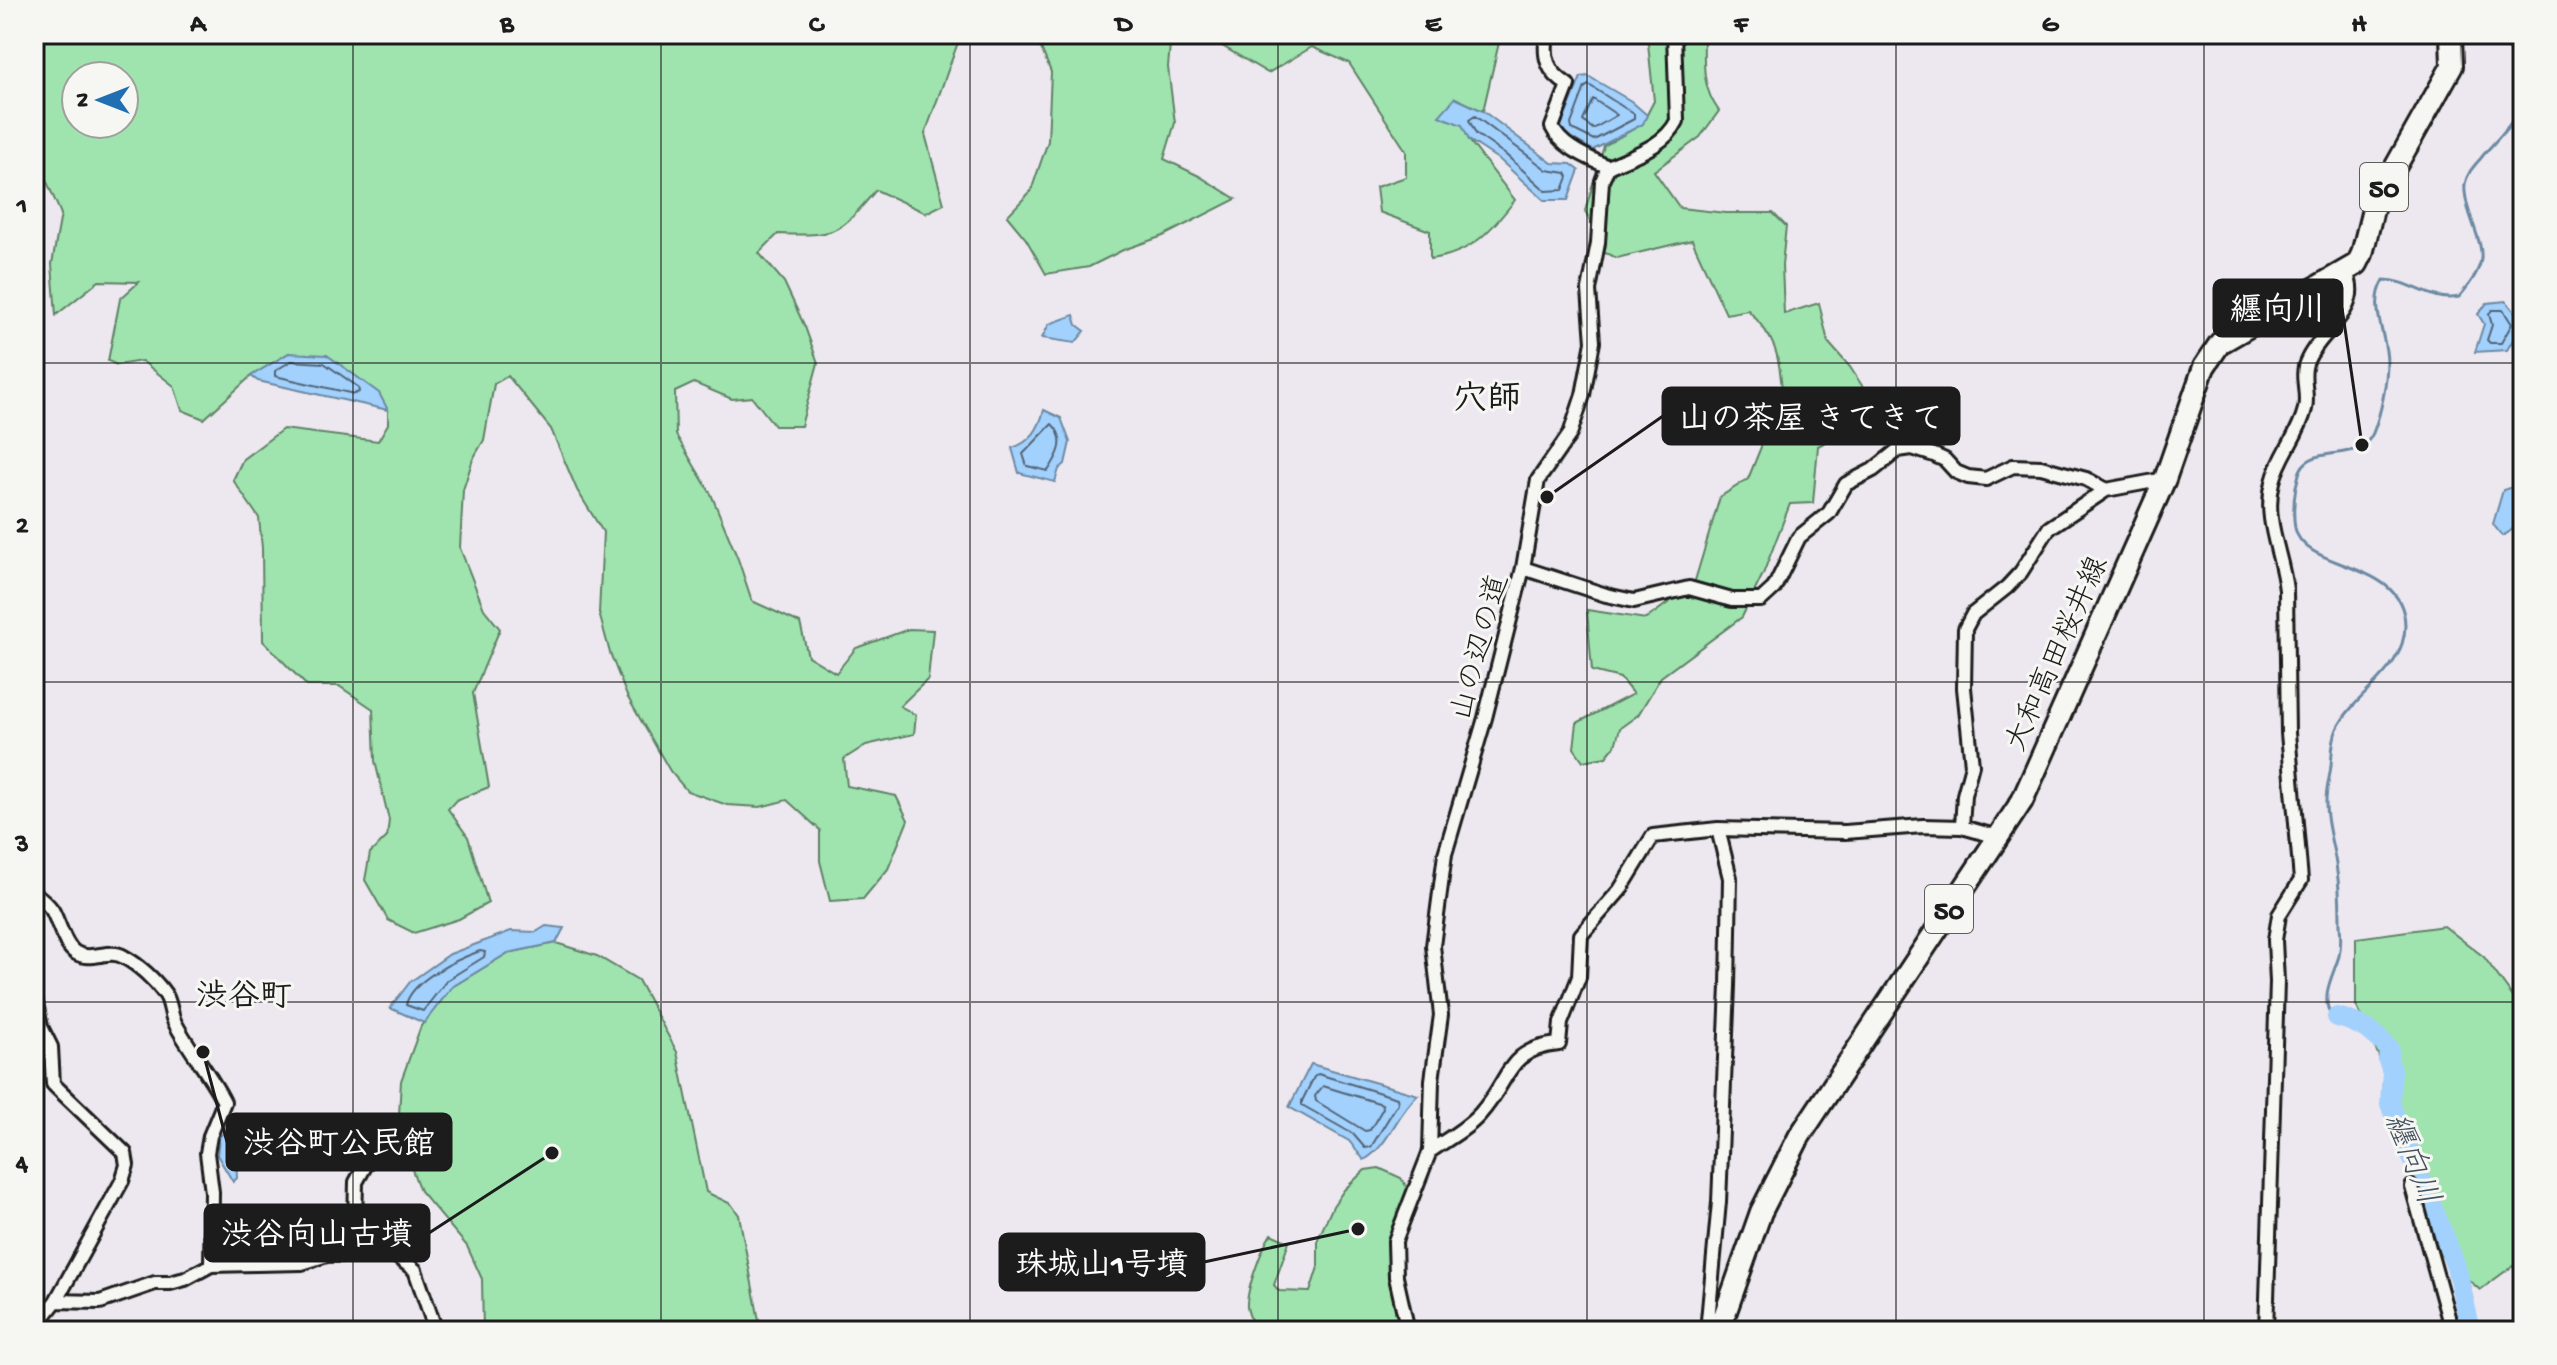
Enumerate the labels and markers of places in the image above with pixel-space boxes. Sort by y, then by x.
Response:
callout: 纒向川 [2214,280,2342,336]
callout: 山の茶屋 きてきて [1663,388,1959,444]
callout: 渋谷町公民館 [227,1114,451,1170]
callout: 渋谷向山古墳 [205,1205,429,1261]
callout: 珠城山1号墳 [1000,1234,1204,1290]

